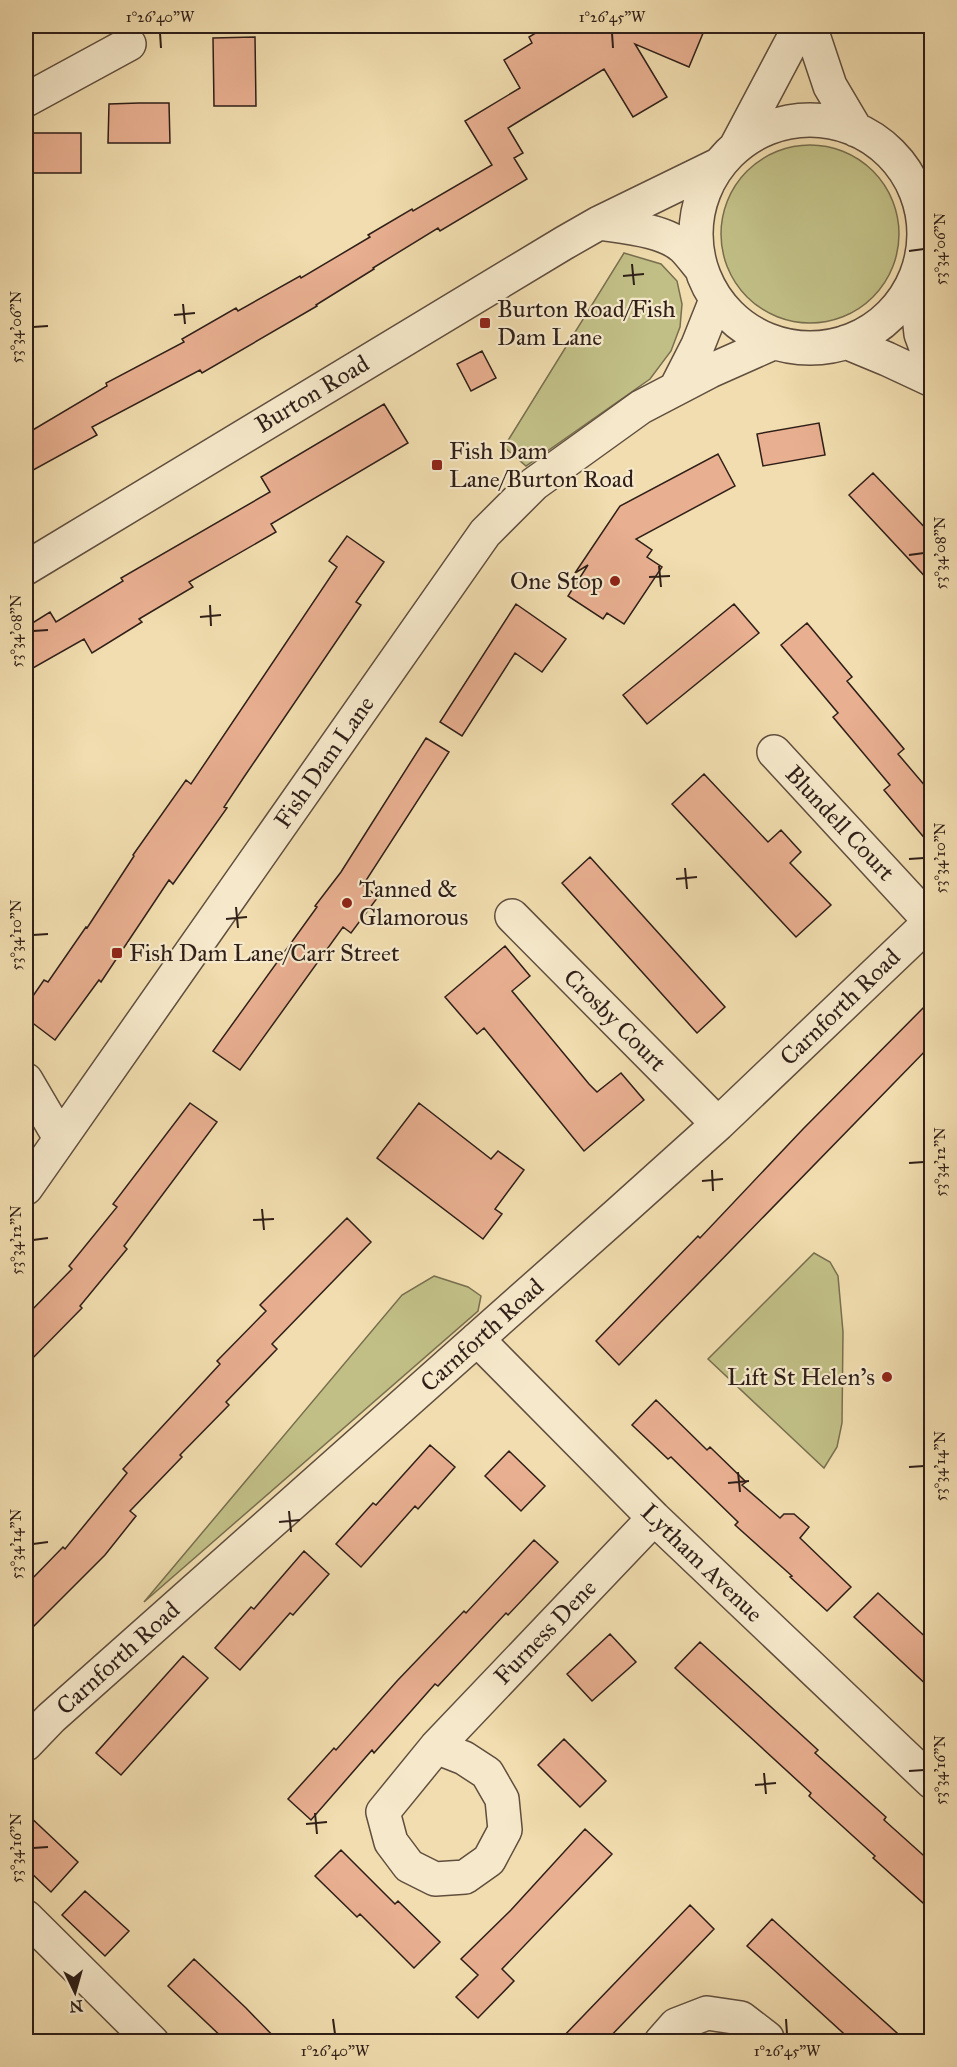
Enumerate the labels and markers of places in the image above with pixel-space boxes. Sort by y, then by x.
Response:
place label: Burton Road/Fish Dam Lane [497,294,676,352]
marker: Burton Road/Fish Dam Lane [478,316,492,330]
place label: Fish Dam Lane/Burton Road [449,436,634,494]
marker: Fish Dam Lane/Burton Road [430,458,444,472]
place label: One Stop [510,566,603,596]
marker: One Stop [608,574,622,588]
place label: Tanned & Glamorous [359,874,468,932]
marker: Tanned & Glamorous [340,896,354,910]
place label: Fish Dam Lane/Carr Street [129,938,400,968]
marker: Fish Dam Lane/Carr Street [110,946,124,960]
place label: Lift St Helen's [727,1362,875,1392]
marker: Lift St Helen's [880,1370,894,1384]

